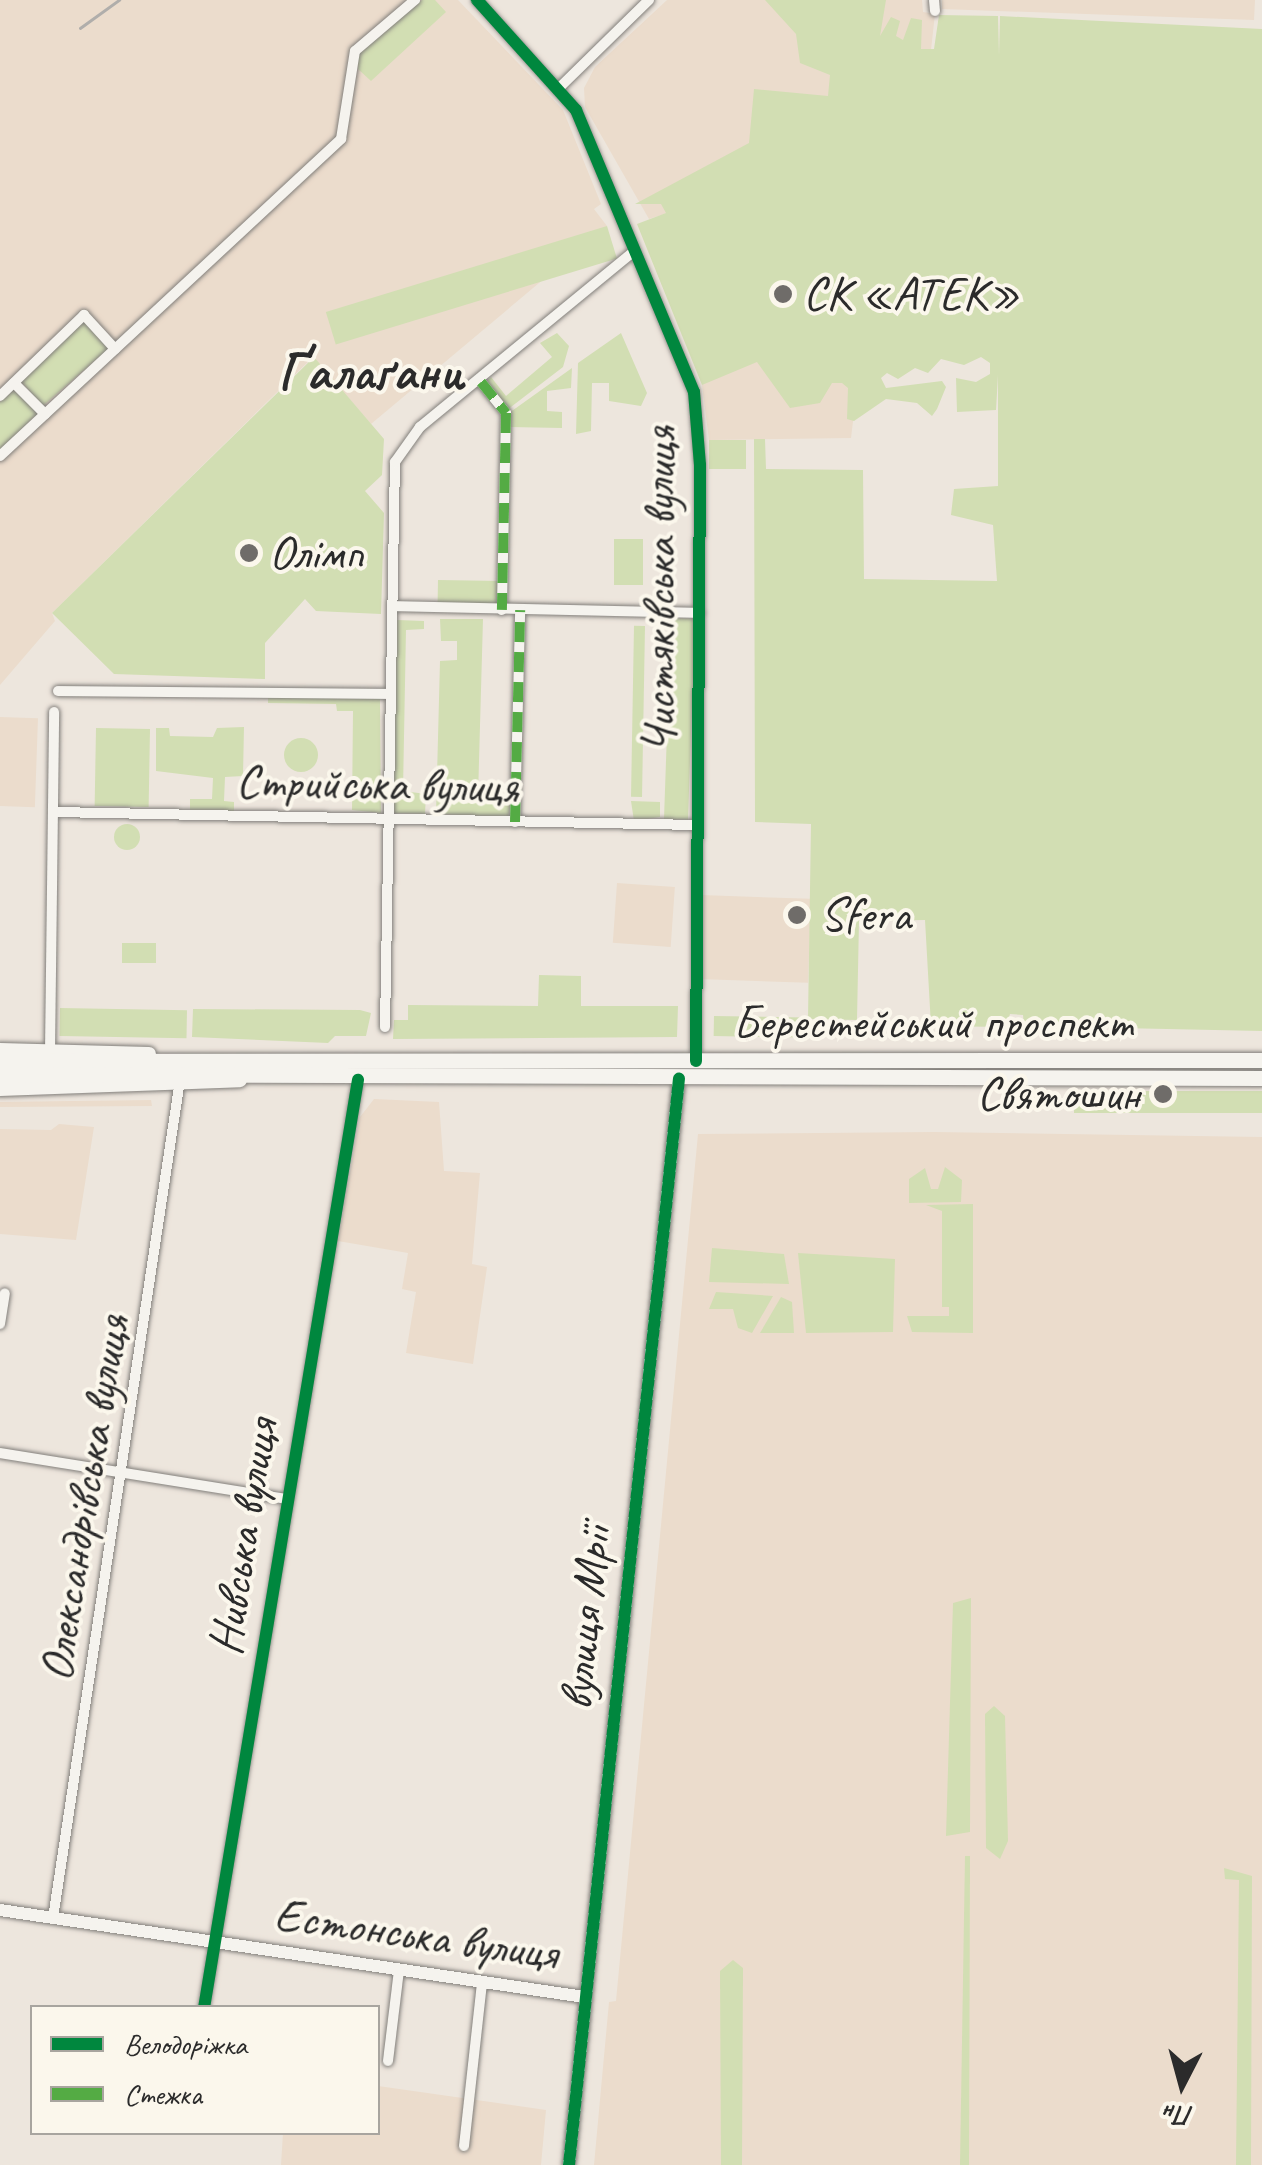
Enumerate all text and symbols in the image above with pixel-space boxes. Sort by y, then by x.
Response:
place label: СК «АТЕК» [803,265,1020,323]
marker: СК «АТЕК» [772,283,794,305]
district label: Ґалаґани [278,342,464,404]
street label: Чистяківська вулиця [630,426,688,754]
place label: Олімп [269,524,364,582]
marker: Олімп [238,542,260,564]
street label: Стрийська вулиця [234,753,520,815]
place label: Sfera [820,886,910,944]
marker: Sfera [784,902,810,928]
street label: Берестейський проспект [733,994,1133,1052]
place label: Святошин [977,1065,1140,1123]
marker: Святошин [1150,1081,1176,1107]
street label: Олександрівська вулиця [27,1310,141,1686]
street label: Нивська вулиця [196,1413,290,1661]
street label: вулиця Мрії [547,1523,623,1713]
street label: Естонська вулиця [269,1885,563,1983]
legend [30,2005,380,2135]
text: Велодоріжка [124,2025,247,2063]
north arrow [1132,2035,1232,2135]
text: Стежка [124,2075,202,2113]
text: Пн [1162,2096,1195,2134]

